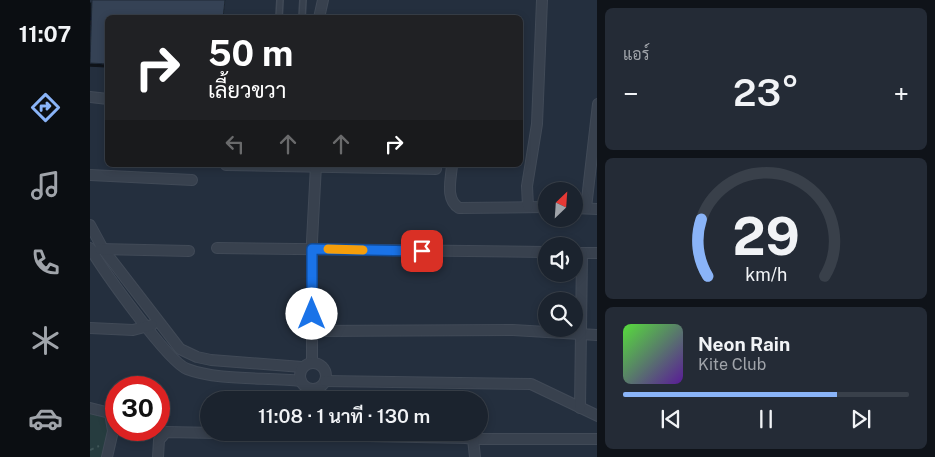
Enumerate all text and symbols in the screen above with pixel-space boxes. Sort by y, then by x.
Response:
text: 11:07 [19,21,71,47]
text: 50 m [208,33,293,74]
icon: right [125,35,190,100]
text: แอร์ [623,45,649,64]
text: 23° [733,70,799,115]
text: เลี้ยวขวา [208,77,286,103]
text: − [623,77,639,110]
text: + [893,77,909,110]
icon: directions [28,90,63,125]
icon: left [221,130,249,158]
icon: ahead [274,130,302,158]
icon: ahead [327,130,355,158]
icon: right [380,130,408,158]
icon: music [28,168,63,203]
north arrow [538,182,582,228]
map controls [538,182,583,337]
text: 29 [732,206,800,267]
pin [401,230,443,272]
icon: arrive [408,237,436,265]
button: sound [538,237,583,282]
icon: phone [28,245,63,280]
text: km/h [745,264,787,285]
position arrow [285,287,337,339]
button: search [538,292,583,337]
icon: climate [28,323,63,358]
text: Neon Rain [698,333,790,355]
text: Kite Club [698,355,766,374]
speed limit sign: 30 [105,376,170,441]
icon: car [28,401,63,436]
text: 11:08 · 1 นาที · 130 m [258,405,430,427]
icon: previous [657,405,685,433]
icon: pause [752,405,780,433]
icon: next [847,405,875,433]

